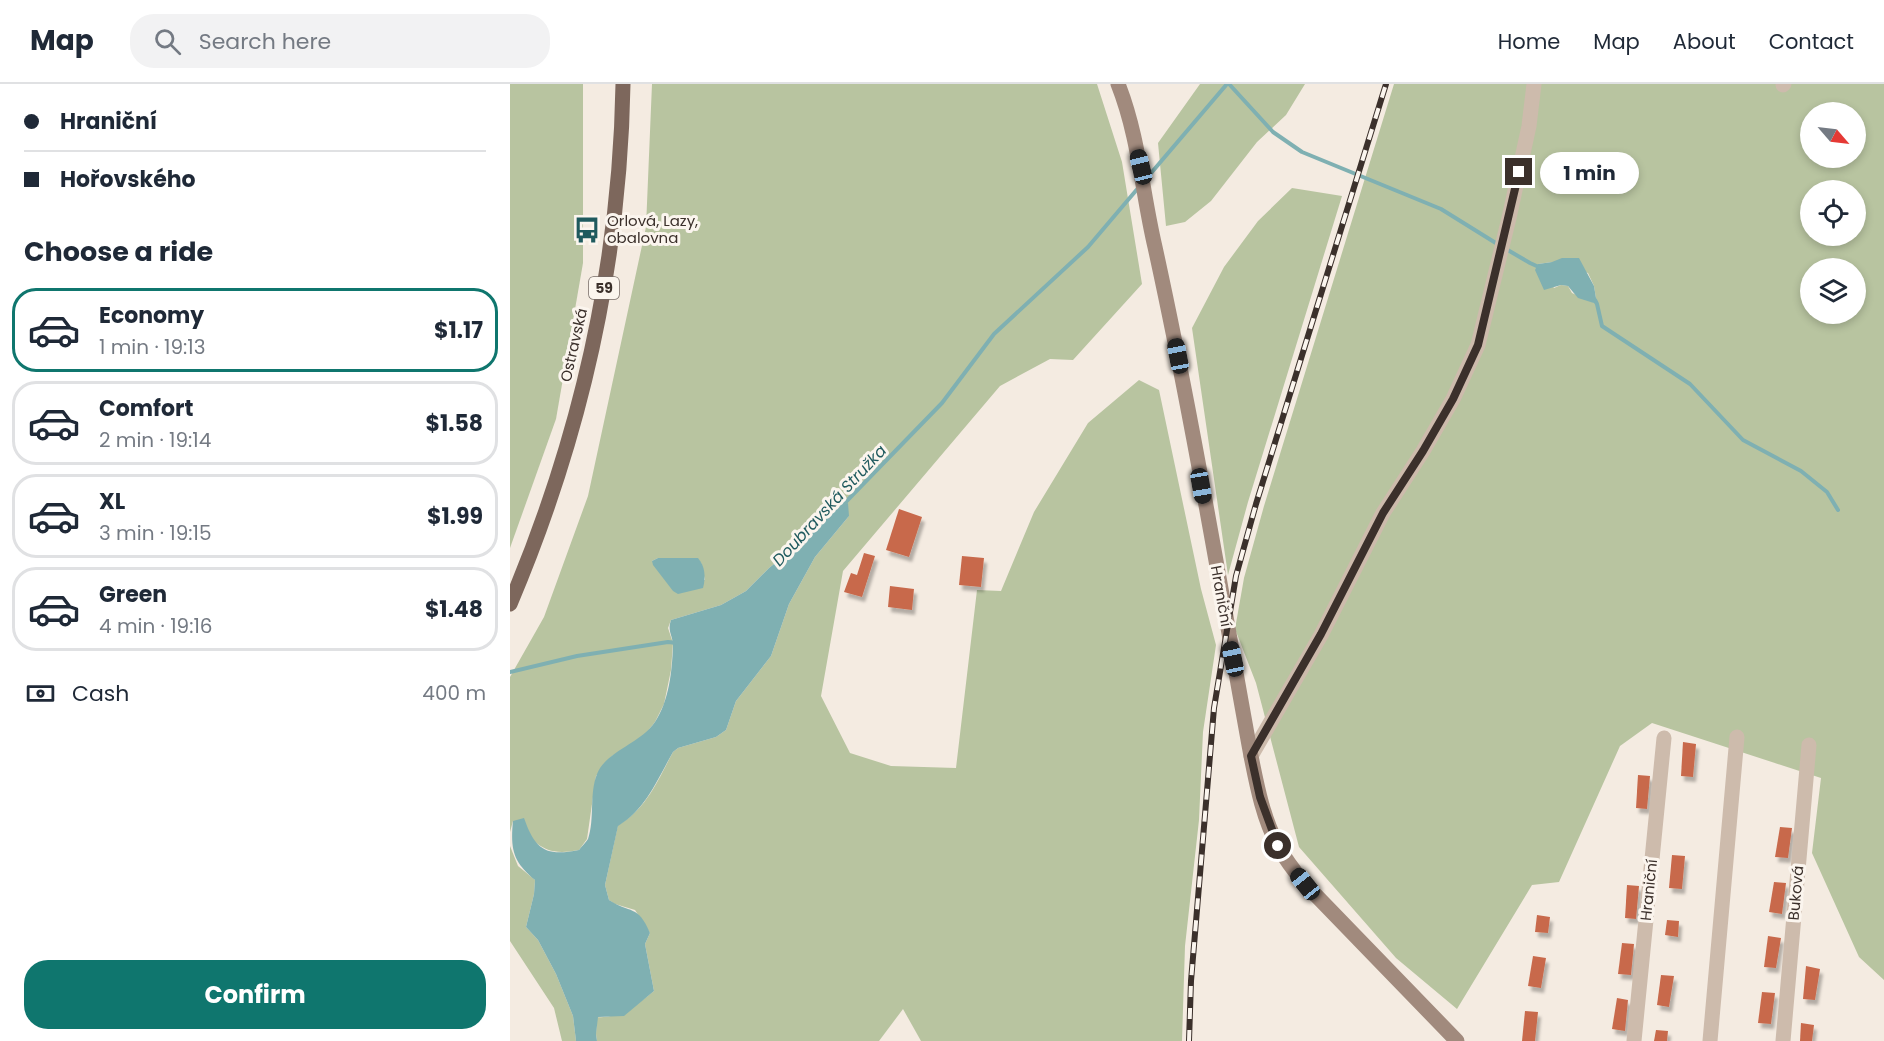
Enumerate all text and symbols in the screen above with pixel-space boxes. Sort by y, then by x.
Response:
search box [130,14,550,68]
text: Map [30,21,94,60]
icon: search [151,25,184,58]
text: Search here [199,26,331,57]
text: Home [1498,27,1560,56]
text: Map [1593,27,1640,56]
text: About [1673,27,1736,56]
text: Contact [1769,27,1854,56]
north arrow [1800,102,1866,168]
map controls [1800,102,1866,324]
text: Hraniční [60,106,157,137]
car [1128,147,1154,187]
callout: 1 min [1540,151,1639,193]
route end [1505,158,1532,185]
text: 1 min [1563,159,1616,187]
text: Hořovského [60,164,196,195]
button: locate [1800,180,1866,246]
place label: Orlová, Lazy, obalovna [607,210,698,248]
bus stop icon: Orlová, Lazy, obalovna [572,215,602,245]
text: Choose a ride [24,233,213,270]
button: layers [1800,258,1866,324]
road number: 59 [589,277,619,299]
text: Economy [99,300,204,331]
icon: car [27,303,81,357]
street label: Ostravská [555,306,592,384]
text: $1.17 [434,315,483,346]
text: 1 min · 19:13 [99,333,205,361]
car [1166,337,1190,375]
text: Comfort [99,393,193,424]
icon: car [27,396,81,450]
text: $1.58 [425,408,483,439]
text: 2 min · 19:14 [99,426,211,454]
water label: Doubravská Stružka [767,440,892,571]
car [1189,467,1213,505]
text: XL [99,486,125,517]
icon: car [27,489,81,543]
text: $1.99 [427,501,483,532]
text: 3 min · 19:15 [99,519,212,547]
street label: Hraniční [1206,564,1237,628]
text: Green [99,579,167,610]
icon: car [27,582,81,636]
text: $1.48 [425,594,483,625]
text: 4 min · 19:16 [99,612,213,640]
car [1220,640,1246,678]
icon: cash [24,677,57,710]
text: Cash [72,678,129,709]
text: 400 m [422,679,486,707]
route start [1264,832,1291,859]
street label: Hraniční [1635,858,1662,922]
car [1287,864,1323,904]
street label: Buková [1783,865,1808,921]
button: Confirm [24,960,486,1029]

